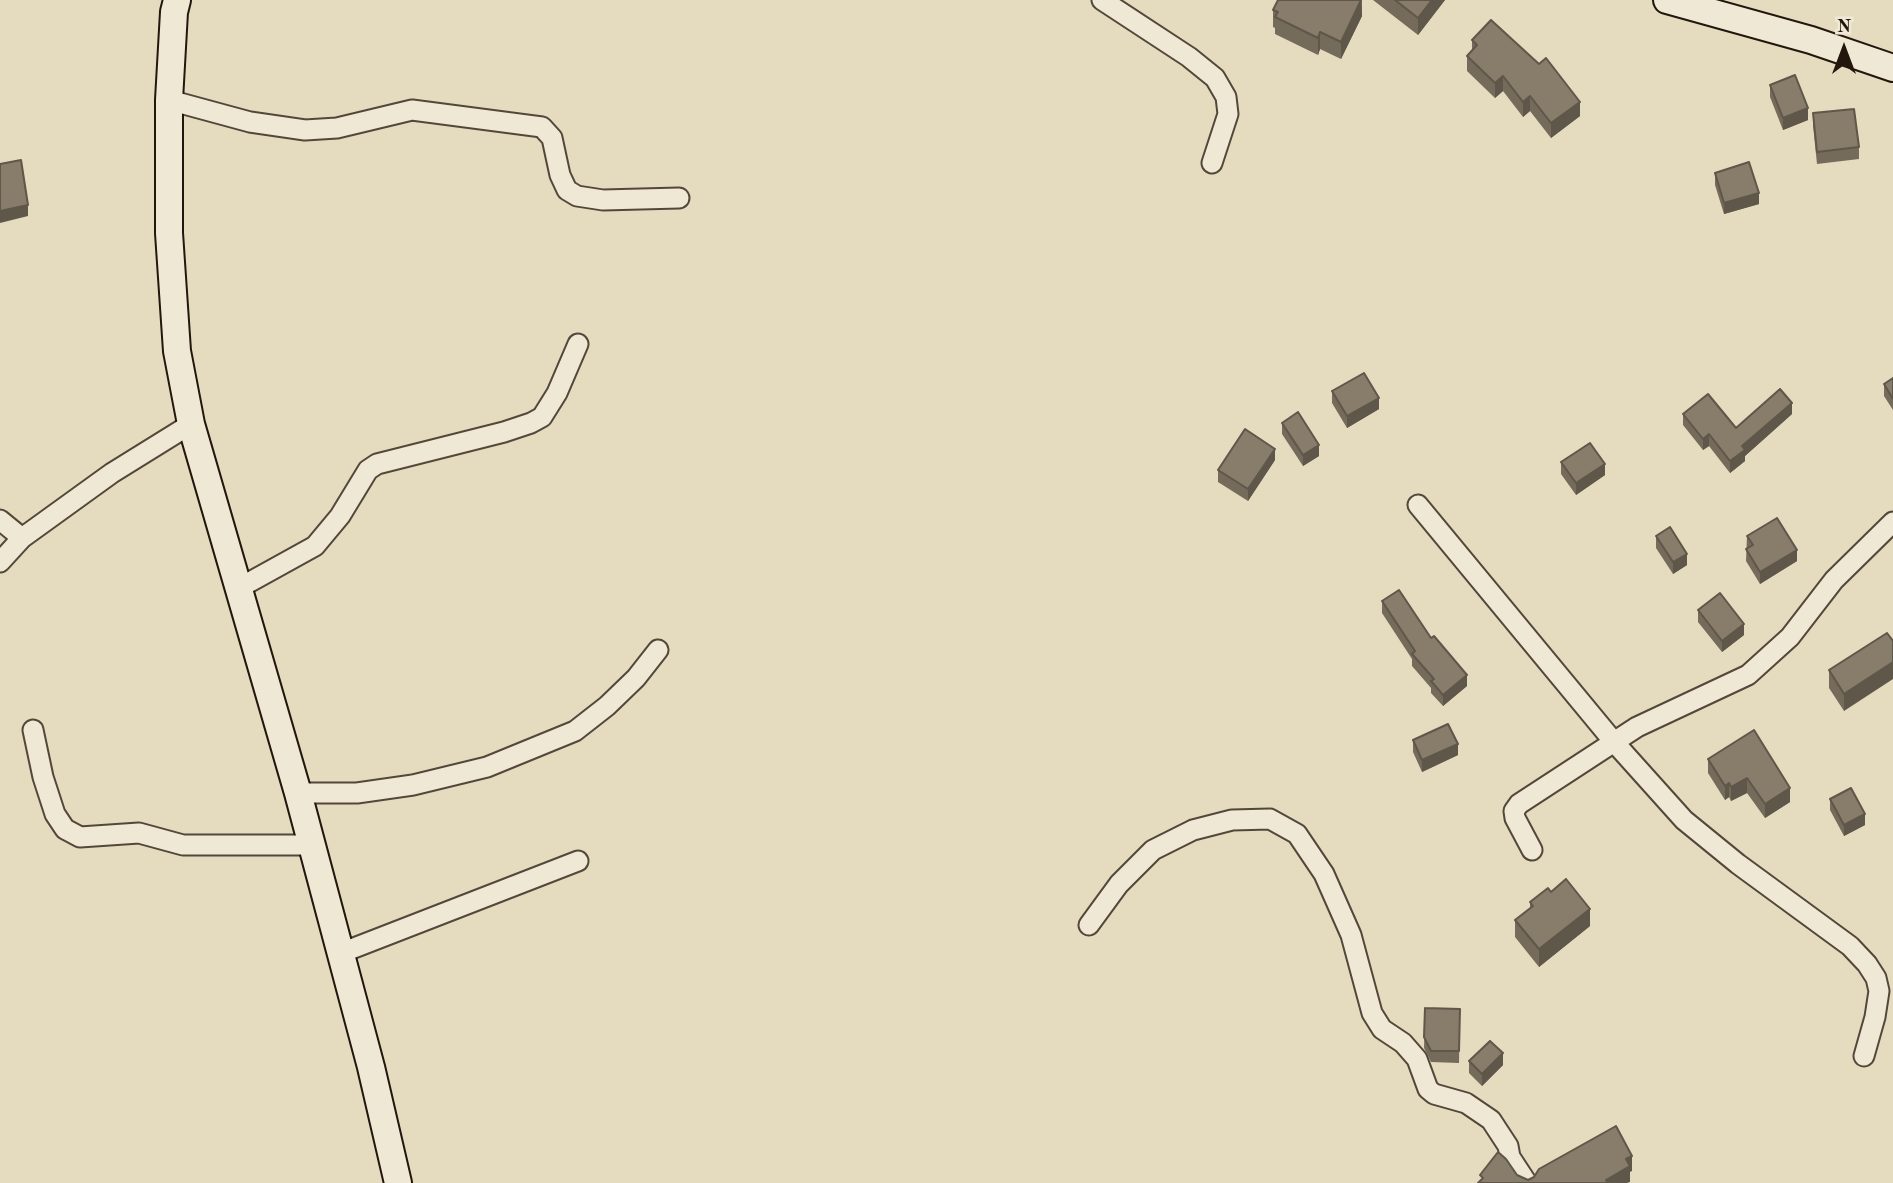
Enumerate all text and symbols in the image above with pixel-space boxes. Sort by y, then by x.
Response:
north arrow [1809,14,1879,84]
text: N [1837,18,1851,37]

